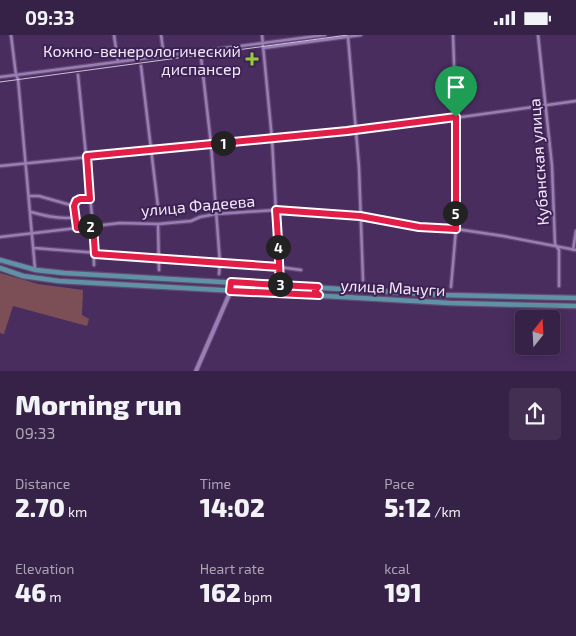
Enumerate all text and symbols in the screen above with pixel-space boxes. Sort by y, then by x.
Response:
text: 09:33 [25,6,75,29]
place label: Кожно-венерологический диспансер [43,41,241,78]
marker: Кожно-венерологический диспансер [245,52,259,66]
pin [435,66,477,117]
icon: arrive [442,73,470,101]
street label: Кубанская улица [524,98,553,226]
pin: 1 [210,131,236,155]
text: 1 [220,135,227,152]
street label: улица Фадеева [140,191,256,220]
pin: 5 [442,201,468,225]
text: 5 [452,205,459,222]
pin: 2 [78,213,102,239]
text: 2 [86,218,95,235]
pin: 4 [266,235,290,259]
text: 4 [274,239,283,256]
pin: 3 [268,271,292,297]
street label: улица Мачуги [340,275,446,300]
text: 3 [277,276,284,293]
north arrow [515,310,560,355]
map controls [515,310,560,355]
text: Morning run [15,387,182,421]
button: share [509,388,561,440]
text: 09:33 [15,423,55,442]
text: Distance [15,475,70,492]
text: Time [200,475,231,492]
text: Pace [384,475,414,492]
text: 2.70 [15,492,65,522]
text: 14:02 [200,492,265,522]
text: 5:12 [384,492,431,522]
text: km [65,503,87,520]
text: /km [431,503,461,520]
text: Elevation [15,560,74,577]
text: Heart rate [200,560,264,577]
text: kcal [384,560,410,577]
text: 46 [15,577,46,607]
text: 162 [200,577,241,607]
text: 191 [384,577,422,607]
text: m [46,588,62,605]
text: bpm [241,588,272,605]

